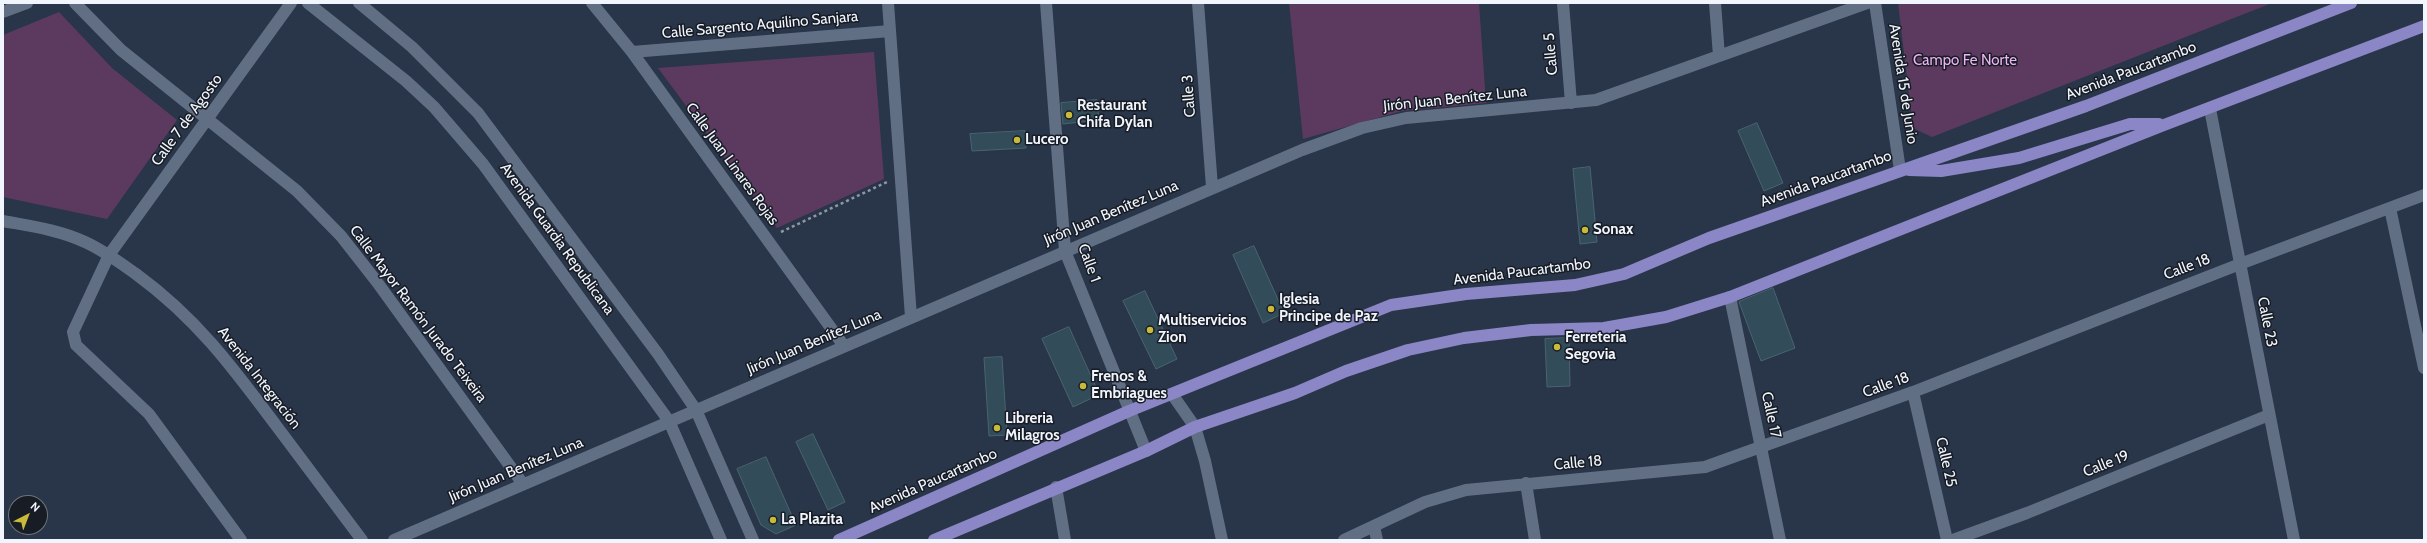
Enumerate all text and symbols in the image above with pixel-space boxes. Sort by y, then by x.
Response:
street label: Calle Sargento Aquilino Sanjara [661,7,859,43]
street label: Avenida 15 de Junio [1885,23,1921,145]
street label: Calle 5 [1540,32,1562,76]
street label: Avenida Paucartambo [2063,38,2199,104]
park label: Campo Fe Norte [1913,52,2017,70]
street label: Calle 7 de Agosto [148,71,226,169]
street label: Calle 3 [1179,74,1199,118]
street label: Jirón Juan Benítez Luna [1382,83,1528,115]
place label: Restaurant Chifa Dylan [1077,97,1152,132]
street label: Calle Juan Linares Rojas [682,99,782,229]
marker: Restaurant Chifa Dylan [1064,110,1074,120]
place label: Lucero [1025,131,1069,149]
marker: Lucero [1012,135,1022,145]
street label: Avenida Paucartambo [1758,147,1894,211]
street label: Avenida Guardia Republicana [496,160,618,318]
street label: Jirón Juan Benítez Luna [1041,177,1181,249]
place label: Sonax [1593,221,1633,239]
street label: Calle Mayor Ramón Jurado Teixeira [345,222,491,406]
marker: Sonax [1580,225,1590,235]
street label: Calle 1 [1074,241,1104,285]
street label: Calle 18 [2161,250,2213,284]
street label: Avenida Paucartambo [1452,255,1592,289]
place label: Iglesia Principe de Paz [1279,291,1378,326]
street label: Calle 23 [2253,296,2281,348]
marker: Iglesia Principe de Paz [1266,304,1276,314]
street label: Jirón Juan Benítez Luna [744,306,884,378]
place label: Multiservicios Zion [1158,312,1247,347]
street label: Avenida Integración [214,323,304,433]
marker: Multiservicios Zion [1145,325,1155,335]
place label: Ferreteria Segovia [1565,329,1626,364]
marker: Ferreteria Segovia [1552,342,1562,352]
place label: Frenos & Embriagues [1091,368,1167,403]
street label: Calle 18 [1860,368,1912,402]
marker: Frenos & Embriagues [1078,381,1088,391]
street label: Calle 17 [1757,390,1785,440]
place label: Libreria Milagros [1005,410,1060,445]
marker: Libreria Milagros [992,423,1002,433]
street label: Jirón Juan Benítez Luna [446,434,586,506]
street label: Calle 25 [1932,435,1960,489]
street label: Avenida Paucartambo [866,445,1000,517]
street label: Calle 19 [2080,447,2132,481]
street label: Calle 18 [1553,452,1603,474]
north arrow [8,495,48,535]
text: N [28,499,43,515]
place label: La Plazita [781,511,843,529]
marker: La Plazita [768,515,778,525]

